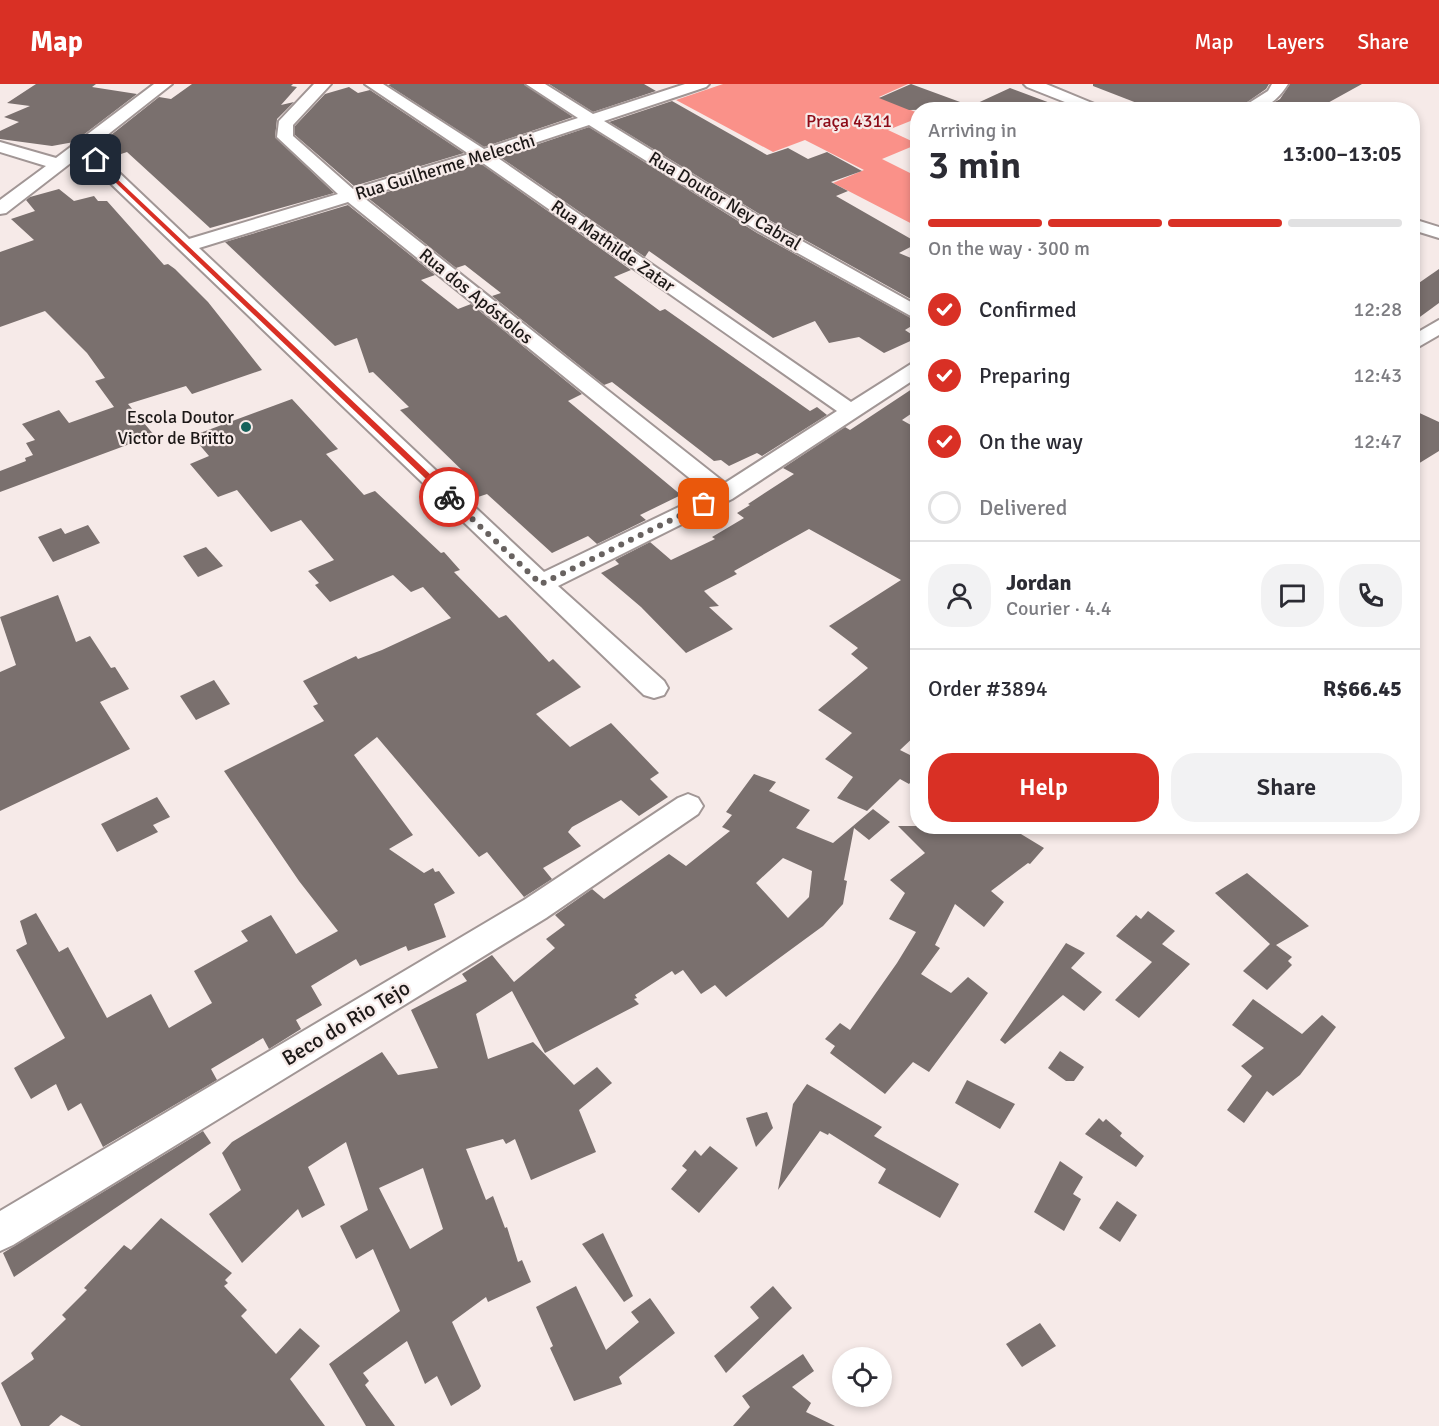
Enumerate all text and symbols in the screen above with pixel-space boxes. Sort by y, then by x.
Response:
text: Map [30,25,83,59]
text: Map [1195,29,1233,55]
text: Layers [1266,29,1324,55]
text: Share [1357,29,1409,55]
park label: Praça 4311 [806,110,892,132]
text: Arriving in [928,118,1017,143]
street label: Rua Guilherme Melecchi [352,129,538,205]
pin [70,134,121,185]
text: 13:00–13:05 [1283,140,1402,167]
text: 3 min [928,141,1021,189]
icon: home [79,143,112,176]
street label: Rua Doutor Ney Cabral [645,147,805,255]
street label: Rua Mathilde Zatar [547,195,680,297]
text: On the way · 300 m [928,236,1090,261]
street label: Rua dos Apóstolos [415,243,537,349]
icon: check [928,293,961,326]
text: Confirmed [979,296,1077,323]
text: 12:28 [1353,297,1402,322]
icon: check [928,359,961,392]
text: Preparing [979,362,1071,389]
text: 12:43 [1353,363,1402,388]
place label: Escola Doutor Victor de Britto [118,406,234,449]
marker: Escola Doutor Victor de Britto [239,420,253,434]
icon: check [928,425,961,458]
text: On the way [979,428,1083,455]
text: 12:47 [1353,429,1402,454]
courier [419,467,479,527]
pin [678,478,729,529]
icon: bike [433,481,466,514]
icon: bag [687,487,720,520]
text: Delivered [979,494,1067,521]
button: person [928,564,991,627]
button: chat [1261,564,1324,627]
button: phone [1339,564,1402,627]
text: Jordan [1006,569,1072,596]
text: Courier · 4.4 [1006,596,1112,621]
text: Order #3894 [928,675,1048,702]
text: R$66.45 [1323,675,1402,702]
button: Help [928,753,1159,822]
button: Share [1171,753,1402,822]
street label: Beco do Rio Tejo [277,975,415,1071]
map controls [832,1347,892,1407]
button: locate [832,1347,892,1407]

